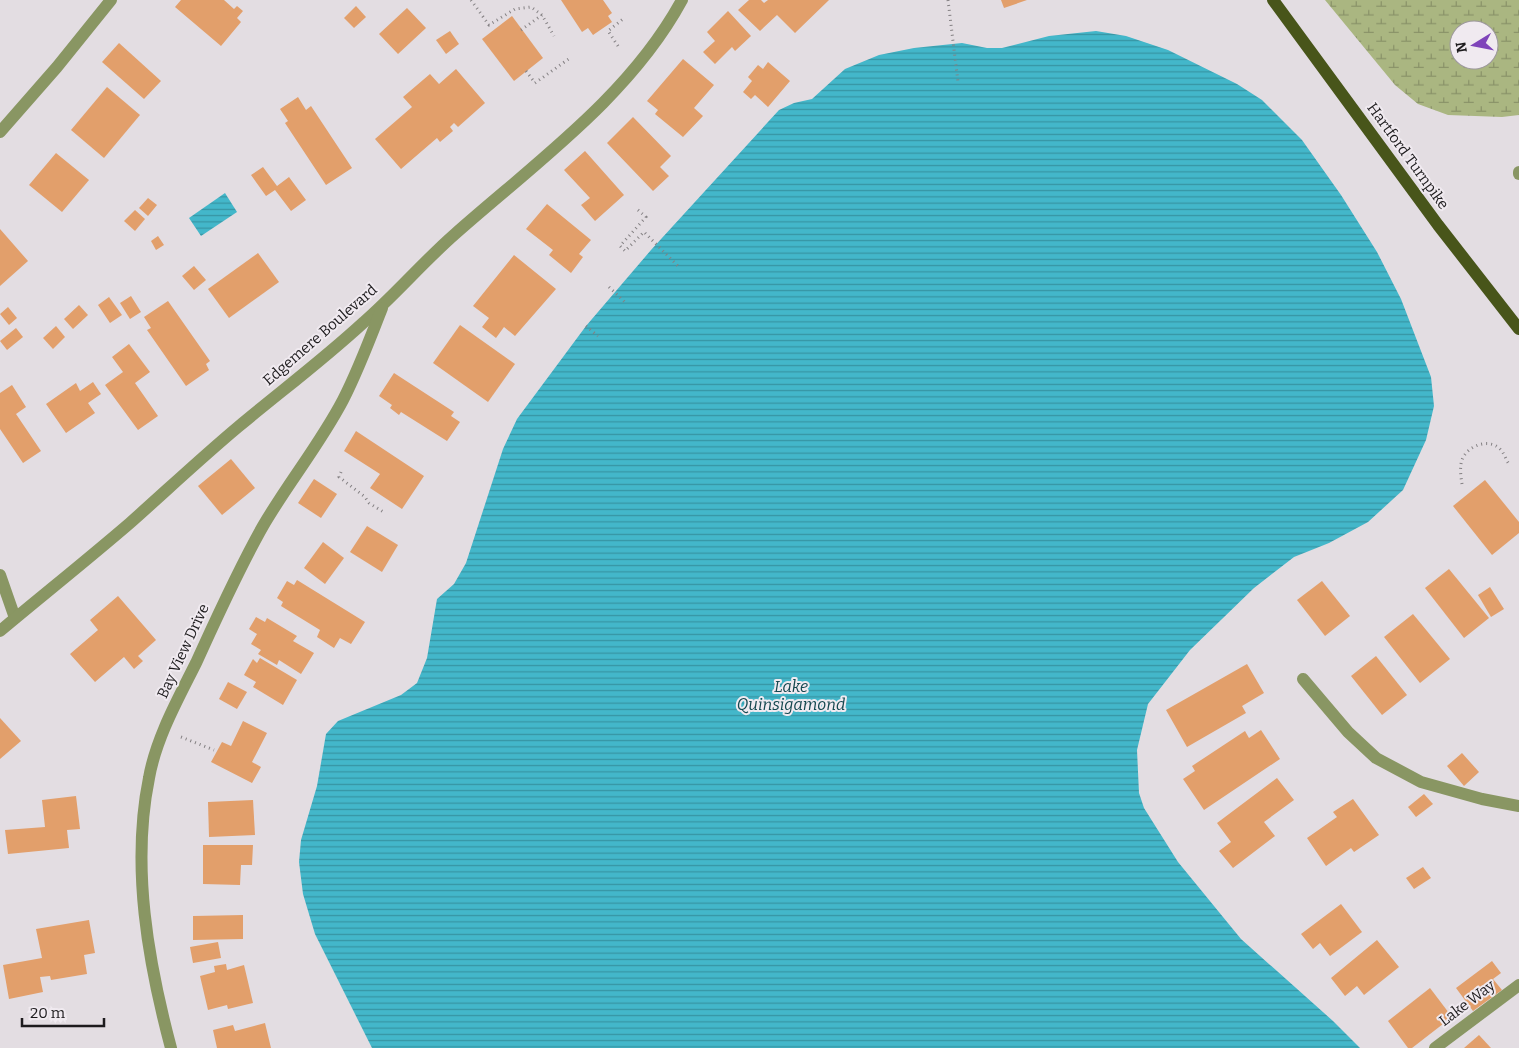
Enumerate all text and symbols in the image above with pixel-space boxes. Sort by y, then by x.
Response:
north arrow [1449,20,1499,70]
text: N [1452,40,1471,54]
street label: Hartford Turnpike [1363,99,1453,213]
street label: Edgemere Boulevard [259,281,381,389]
street label: Bay View Drive [153,601,213,701]
water label: Lake Quinsigamond [737,677,845,714]
street label: Lake Way [1436,976,1499,1030]
scale bar [22,996,105,1028]
text: 20 m [30,1004,66,1022]

